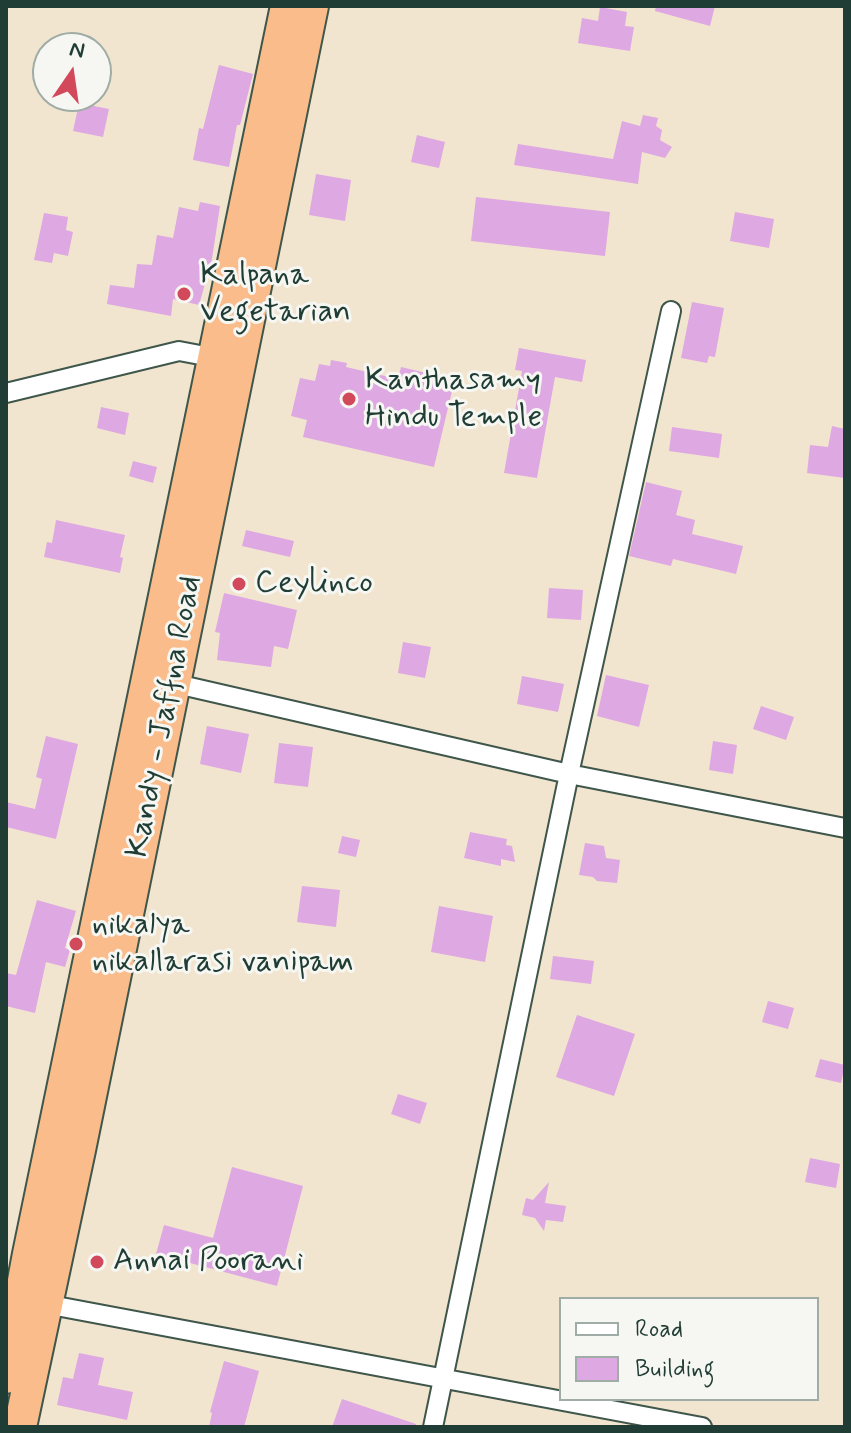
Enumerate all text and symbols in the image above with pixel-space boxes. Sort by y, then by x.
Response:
north arrow [32,32,112,112]
text: N [67,35,87,66]
place label: Kalpana Vegetarian [200,257,351,332]
marker: Kalpana Vegetarian [175,285,193,303]
place label: Kanthasamy Hindu Temple [365,362,542,437]
marker: Kanthasamy Hindu Temple [340,390,358,408]
place label: Ceylinco [255,565,373,603]
street label: Kandy - Jaffna Road [120,573,212,861]
marker: Ceylinco [230,575,248,593]
place label: nikalya nikallarasi vanipam [92,907,354,982]
marker: nikalya nikallarasi vanipam [67,935,85,953]
place label: Annai Poorani [113,1243,304,1281]
marker: Annai Poorani [88,1253,106,1271]
legend [559,1297,819,1401]
text: Road [635,1314,683,1345]
text: Building [635,1354,715,1385]

